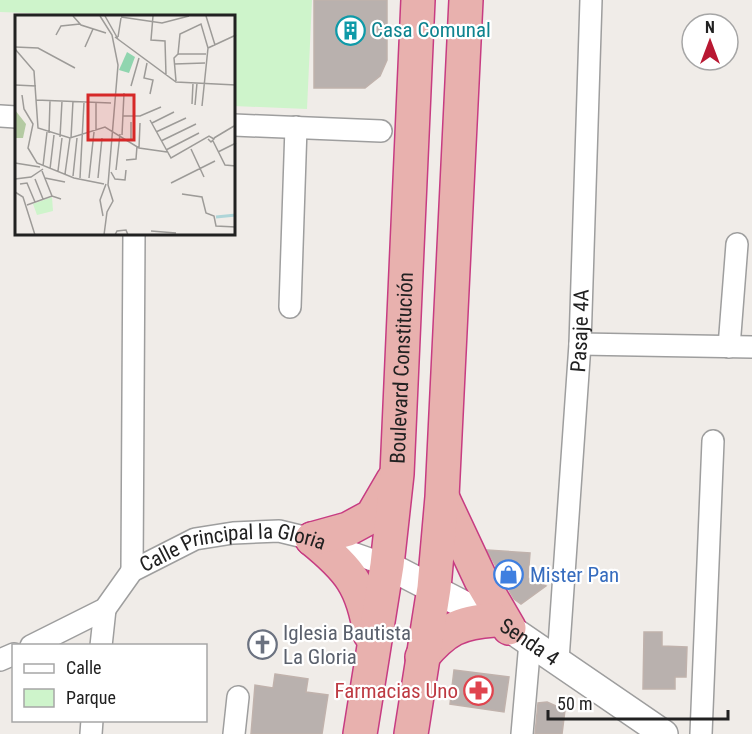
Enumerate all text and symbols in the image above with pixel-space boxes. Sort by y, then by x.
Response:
north arrow [680,12,740,72]
building icon: Casa Comunal [334,14,366,46]
inset map [15,15,236,236]
place label: Casa Comunal [371,18,491,42]
text: N [705,18,715,37]
street label: Boulevard Constitución [385,271,418,464]
street label: Pasaje 4A [566,289,594,373]
street label: Calle Principal la Gloria [136,519,329,577]
shop icon: Mister Pan [493,559,525,591]
place label: Mister Pan [530,563,619,587]
street label: Senda 4 [496,613,564,671]
place label: Iglesia Bautista La Gloria [283,621,411,669]
church icon: Iglesia Bautista La Gloria [246,629,278,661]
legend [12,644,207,722]
text: Calle [66,657,102,678]
pharmacy icon: Farmacias Uno [463,675,495,707]
place label: Farmacias Uno [334,679,458,703]
scale bar [548,683,728,721]
text: Parque [66,687,116,708]
text: 50 m [557,693,592,714]

